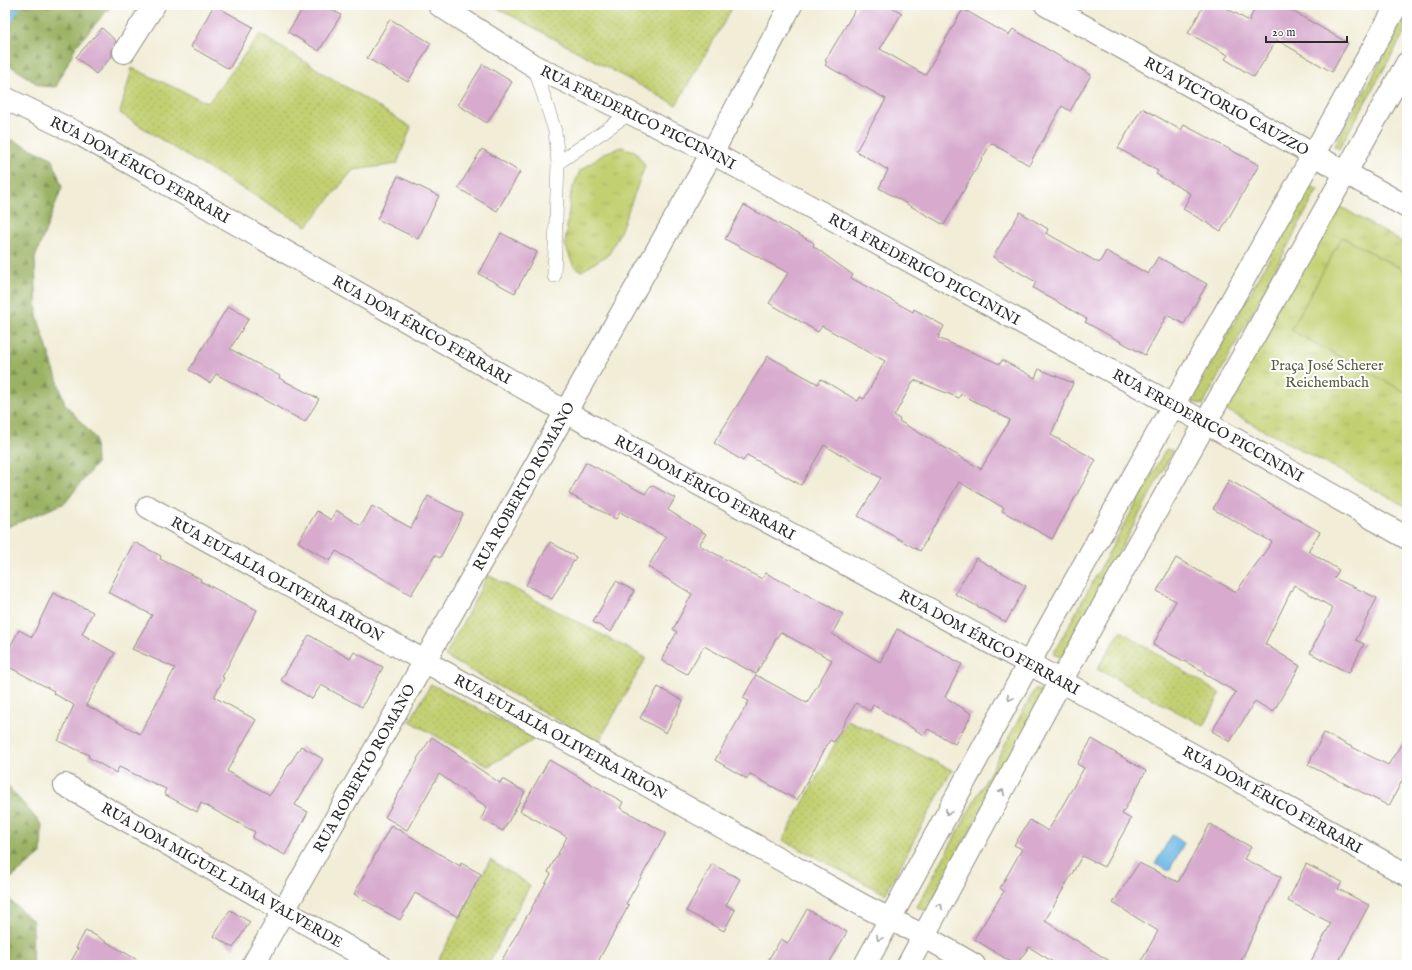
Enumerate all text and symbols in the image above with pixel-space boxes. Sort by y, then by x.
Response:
scale bar [1266,18,1347,44]
text: 20 m [1272,25,1295,40]
street label: RUA VICTORIO CAUZZO [1141,52,1312,160]
street label: RUA FREDERICO PICCININI [537,61,740,174]
street label: RUA DOM ÉRICO FERRARI [47,112,234,228]
street label: RUA FREDERICO PICCININI [825,209,1024,329]
street label: RUA DOM ÉRICO FERRARI [329,271,515,389]
park label: Praça José Scherer Reichembach [1271,356,1384,392]
street label: RUA FREDERICO PICCININI [1109,364,1308,486]
street label: RUA ROBERTO ROMANO [468,399,579,574]
street label: RUA DOM ÉRICO FERRARI [611,431,799,545]
street label: RUA EULALIA OLIVEIRA IRION [168,512,387,646]
street label: RUA DOM ÉRICO FERRARI [896,585,1084,699]
street label: RUA EULALIA OLIVEIRA IRION [451,670,670,804]
street label: RUA ROBERTO ROMANO [309,681,419,856]
one-way arrow [1007,693,1015,701]
street label: RUA DOM ÉRICO FERRARI [1179,742,1366,858]
one-way arrow [997,788,1004,796]
street label: RUA DOM MIGUEL LIMA VALVERDE [98,798,346,952]
one-way arrow [945,808,953,815]
one-way arrow [935,903,943,910]
one-way arrow [877,934,884,942]

